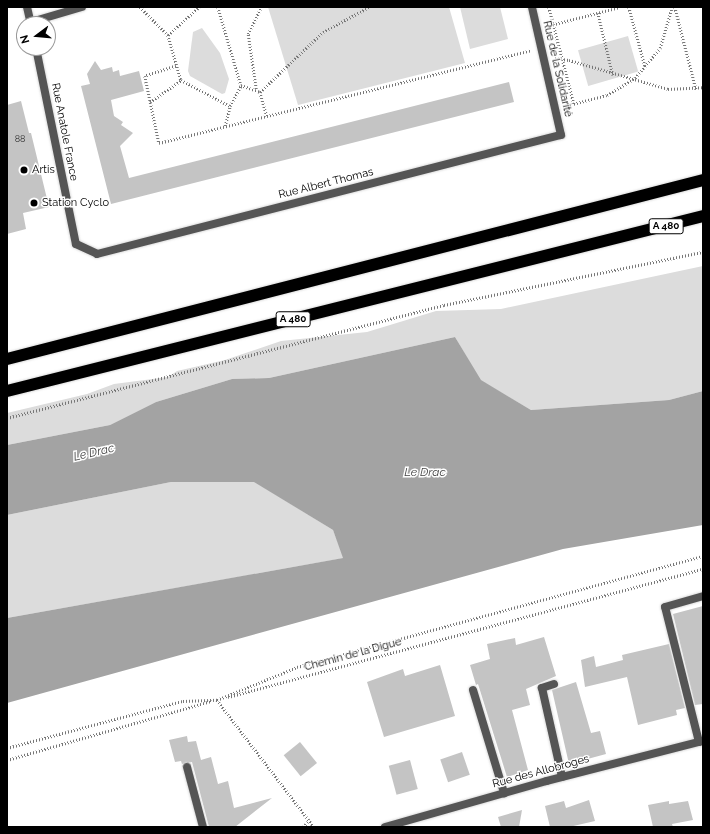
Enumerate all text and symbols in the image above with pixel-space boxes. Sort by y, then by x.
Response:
north arrow [16,16,56,56]
street label: Rue de la Solidarité [539,20,575,118]
text: N [18,33,32,45]
street label: Rue Anatole France [48,82,80,182]
house number: 88 [15,134,25,144]
place label: Artis [32,163,55,177]
marker: Artis [19,165,29,175]
street label: Rue Albert Thomas [277,166,375,202]
place label: Station Cyclo [42,196,109,210]
marker: Station Cyclo [29,198,39,208]
road number: A 480 [648,218,684,234]
road number: A 480 [275,311,311,327]
water label: Le Drac [72,441,116,465]
water label: Le Drac [404,466,446,480]
street label: Chemin de la Digue [303,636,403,674]
street label: Rue des Allobroges [491,753,591,791]

